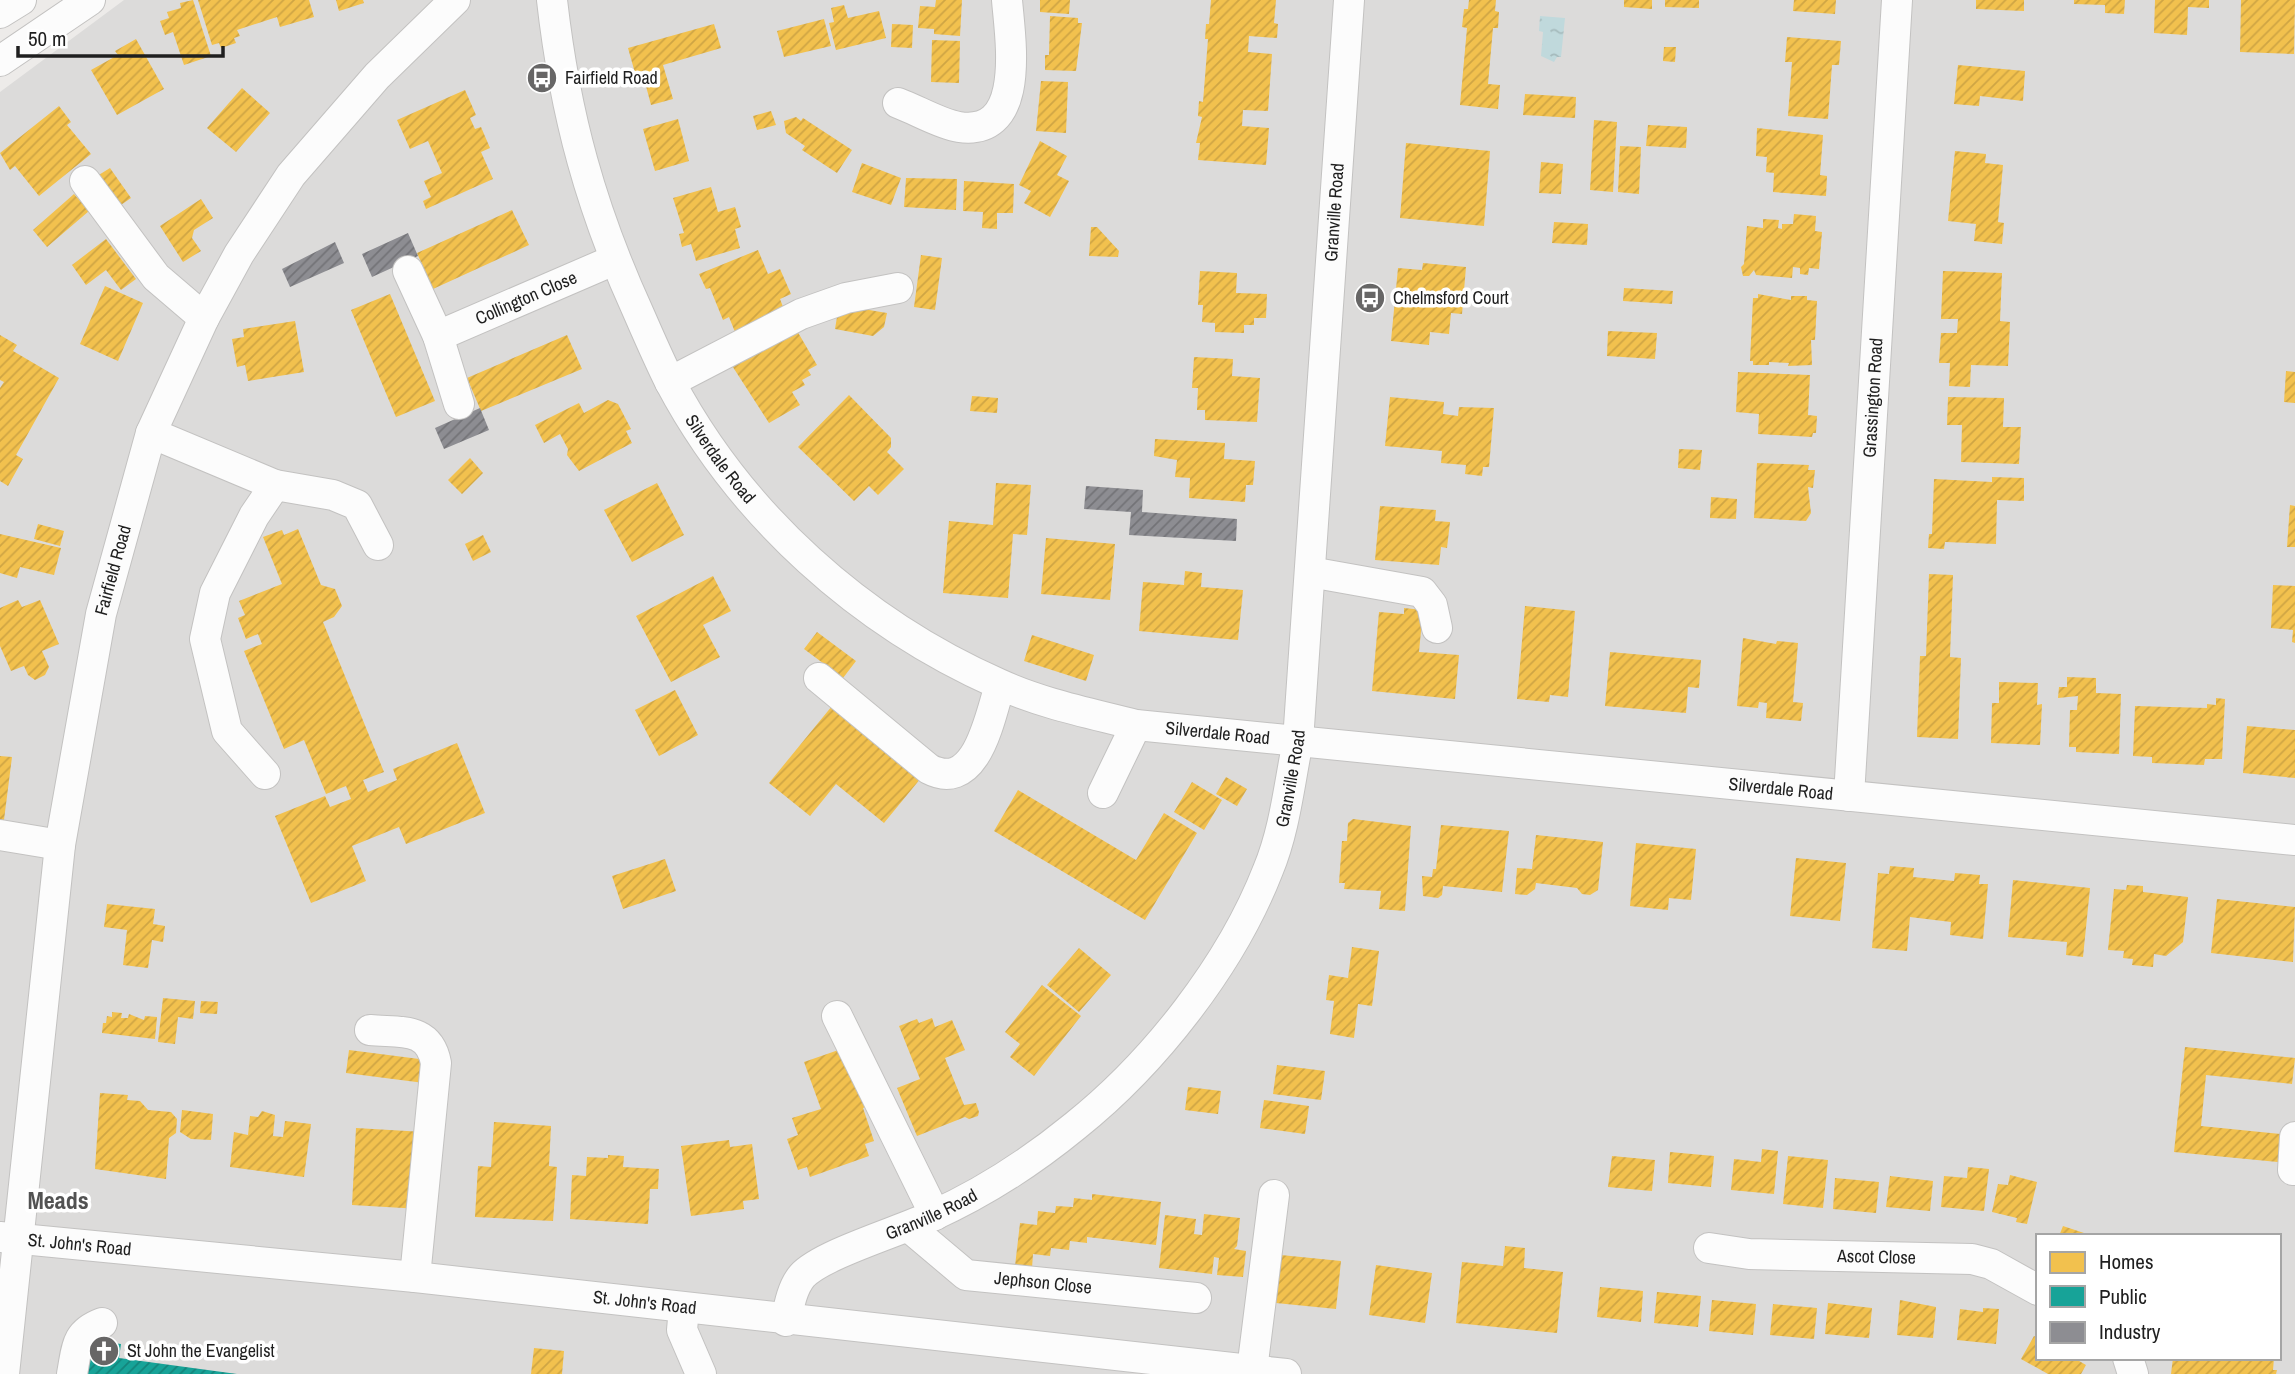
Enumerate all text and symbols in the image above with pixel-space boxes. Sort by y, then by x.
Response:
scale bar [18,14,222,58]
text: 50 m [28,24,66,53]
bus stop icon: Fairfield Road [525,61,559,95]
place label: Fairfield Road [565,65,658,90]
street label: Granville Road [1318,162,1350,262]
street label: Collington Close [471,265,581,330]
bus stop icon: Chelmsford Court [1353,281,1387,315]
place label: Chelmsford Court [1393,285,1509,310]
street label: Grassington Road [1856,337,1889,458]
street label: Silverdale Road [679,409,761,509]
street label: Fairfield Road [88,522,137,618]
street label: Silverdale Road [1164,715,1271,750]
street label: Granville Road [1269,729,1311,829]
street label: Silverdale Road [1727,771,1834,806]
street label: Granville Road [882,1182,982,1246]
district label: Meads [27,1184,89,1216]
street label: St. John's Road [27,1227,133,1262]
legend [2036,1234,2281,1360]
street label: Ascot Close [1836,1243,1916,1270]
text: Homes [2099,1247,2154,1276]
street label: Jephson Close [993,1265,1093,1300]
text: Public [2099,1282,2147,1311]
street label: St. John's Road [592,1284,698,1320]
text: Industry [2099,1317,2161,1346]
church icon: St John the Evangelist [87,1334,121,1368]
place label: St John the Evangelist [127,1338,275,1363]

